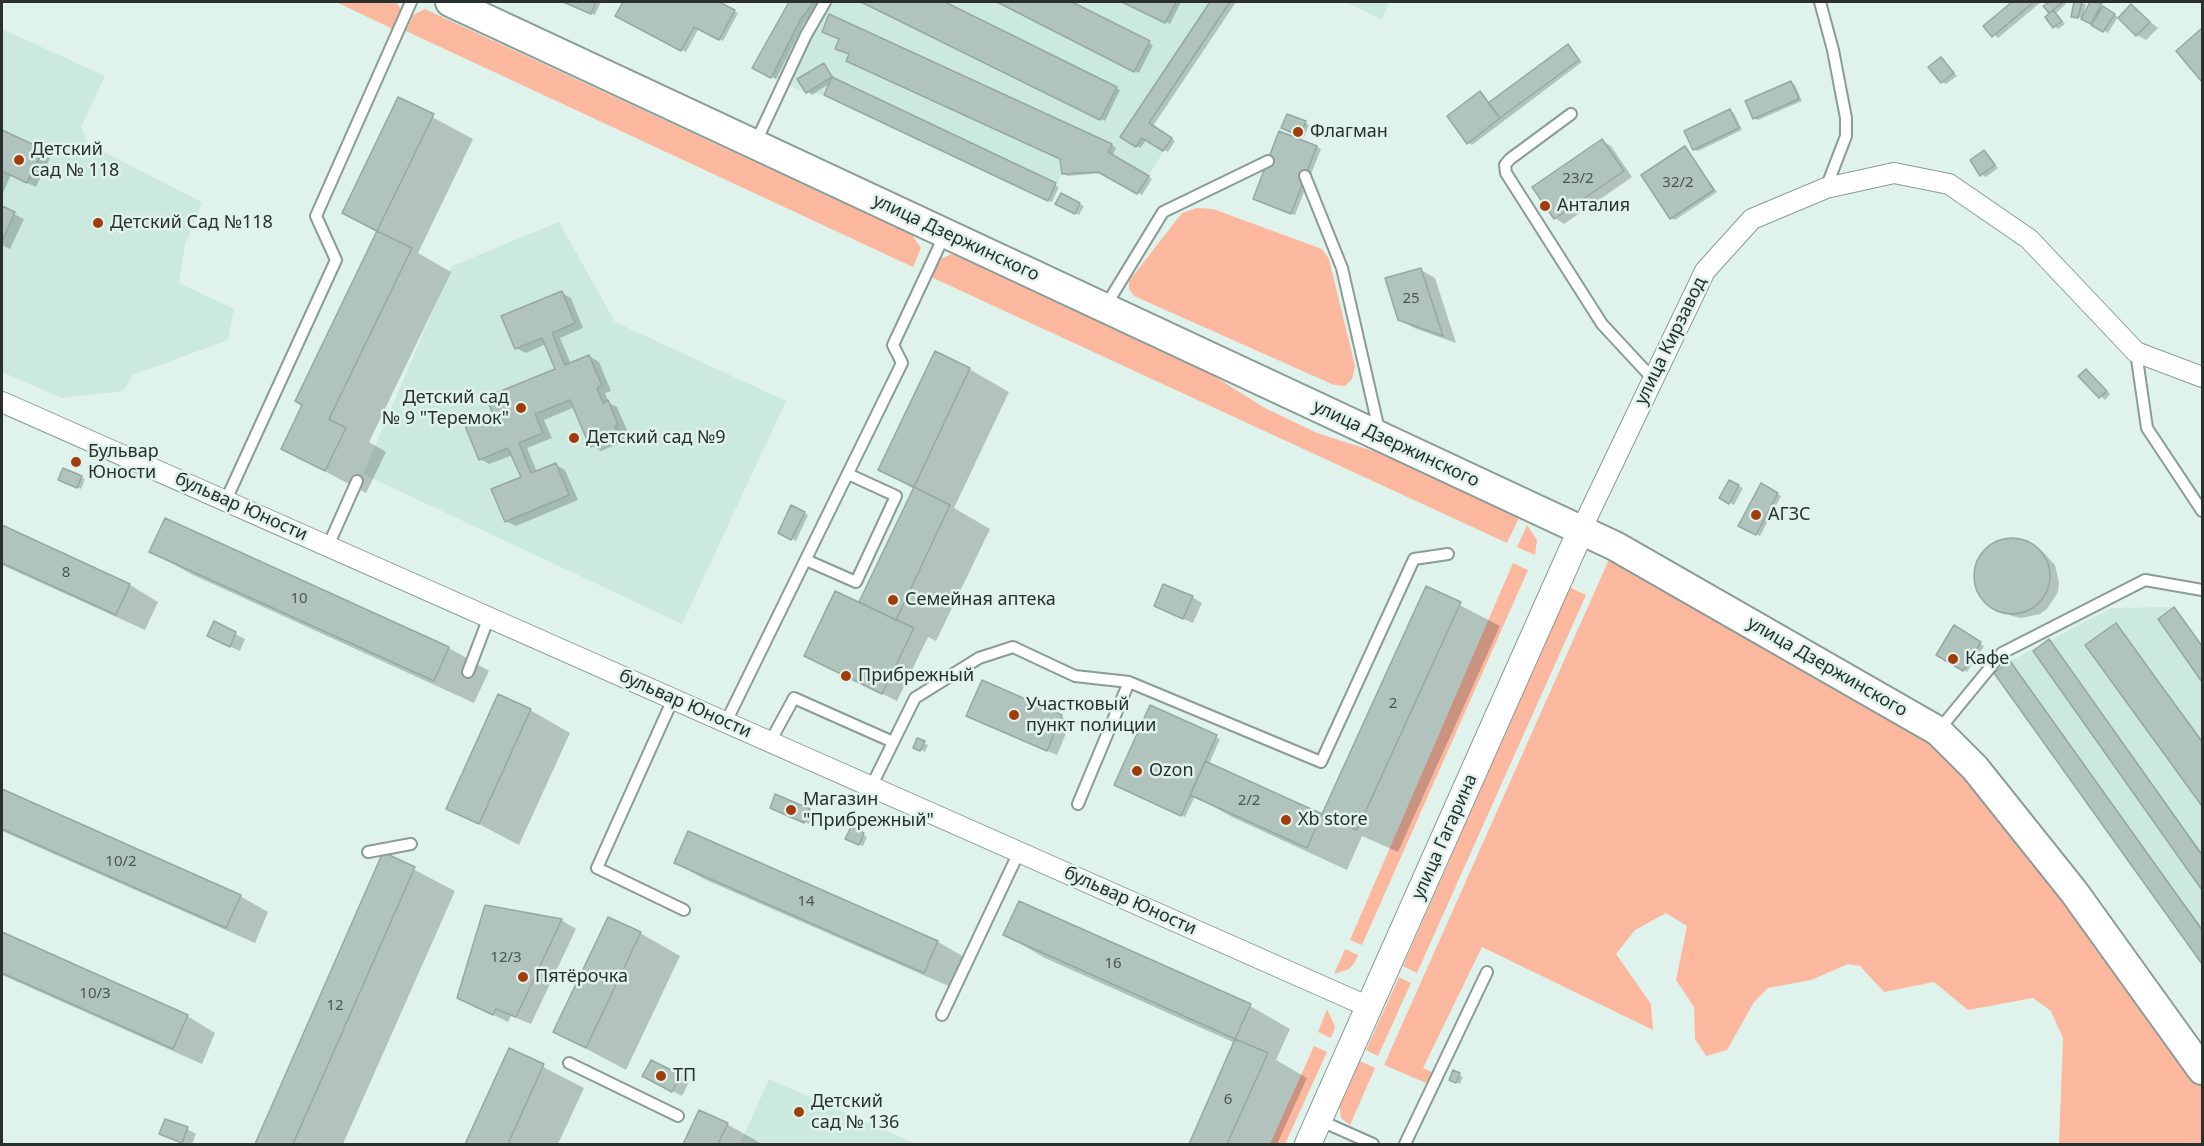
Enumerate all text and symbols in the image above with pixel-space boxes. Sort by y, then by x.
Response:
place label: Флагман [1310,121,1388,143]
marker: Флагман [1291,125,1305,139]
place label: Детский сад № 118 [31,139,119,182]
marker: Детский сад № 118 [12,153,26,167]
house number: 23/2 [1562,170,1594,188]
house number: 32/2 [1662,174,1694,192]
street label: улица Дзержинского [869,190,1043,286]
place label: Анталия [1557,195,1630,217]
marker: Анталия [1538,199,1552,213]
place label: Детский Сад №118 [110,212,273,234]
marker: Детский Сад №118 [91,216,105,230]
street label: улица Кирзавод [1631,274,1711,408]
house number: 25 [1402,290,1420,308]
place label: Детский сад № 9 "Теремок" [382,387,509,430]
street label: улица Дзержинского [1309,396,1483,492]
marker: Детский сад № 9 "Теремок" [514,401,528,415]
place label: Детский сад №9 [586,427,726,449]
marker: Детский сад №9 [567,431,581,445]
place label: Бульвар Юности [88,441,159,484]
marker: Бульвар Юности [69,455,83,469]
street label: бульвар Юности [171,468,311,546]
place label: АГЗС [1768,504,1811,526]
marker: АГЗС [1749,508,1763,522]
house number: 8 [62,564,70,582]
place label: Семейная аптека [905,589,1056,611]
house number: 10 [290,590,308,608]
marker: Семейная аптека [886,593,900,607]
street label: улица Дзержинского [1743,612,1911,722]
place label: Кафе [1965,648,2009,670]
marker: Кафе [1946,652,1960,666]
street label: бульвар Юности [615,665,755,743]
place label: Прибрежный [858,665,974,687]
marker: Прибрежный [839,669,853,683]
place label: Участковый пункт полиции [1026,694,1156,736]
house number: 2 [1389,695,1397,713]
marker: Участковый пункт полиции [1007,708,1021,722]
place label: Ozon [1149,760,1194,782]
marker: Ozon [1130,764,1144,778]
street label: улица Гагарина [1408,771,1482,903]
place label: Магазин "Прибрежный" [803,789,934,832]
house number: 2/2 [1238,792,1260,810]
marker: Магазин "Прибрежный" [784,803,798,817]
place label: Xb store [1298,809,1368,831]
marker: Xb store [1279,813,1293,827]
house number: 10/2 [105,853,137,871]
street label: бульвар Юности [1060,862,1200,940]
house number: 14 [797,893,815,911]
house number: 12/3 [490,949,522,967]
house number: 16 [1104,955,1122,973]
place label: Пятёрочка [535,966,628,988]
marker: Пятёрочка [516,970,530,984]
house number: 10/3 [79,985,111,1003]
house number: 12 [326,997,344,1015]
place label: ТП [673,1065,696,1087]
marker: ТП [654,1069,668,1083]
place label: Детский сад № 136 [811,1091,899,1134]
house number: 6 [1224,1091,1232,1109]
marker: Детский сад № 136 [792,1105,806,1119]

